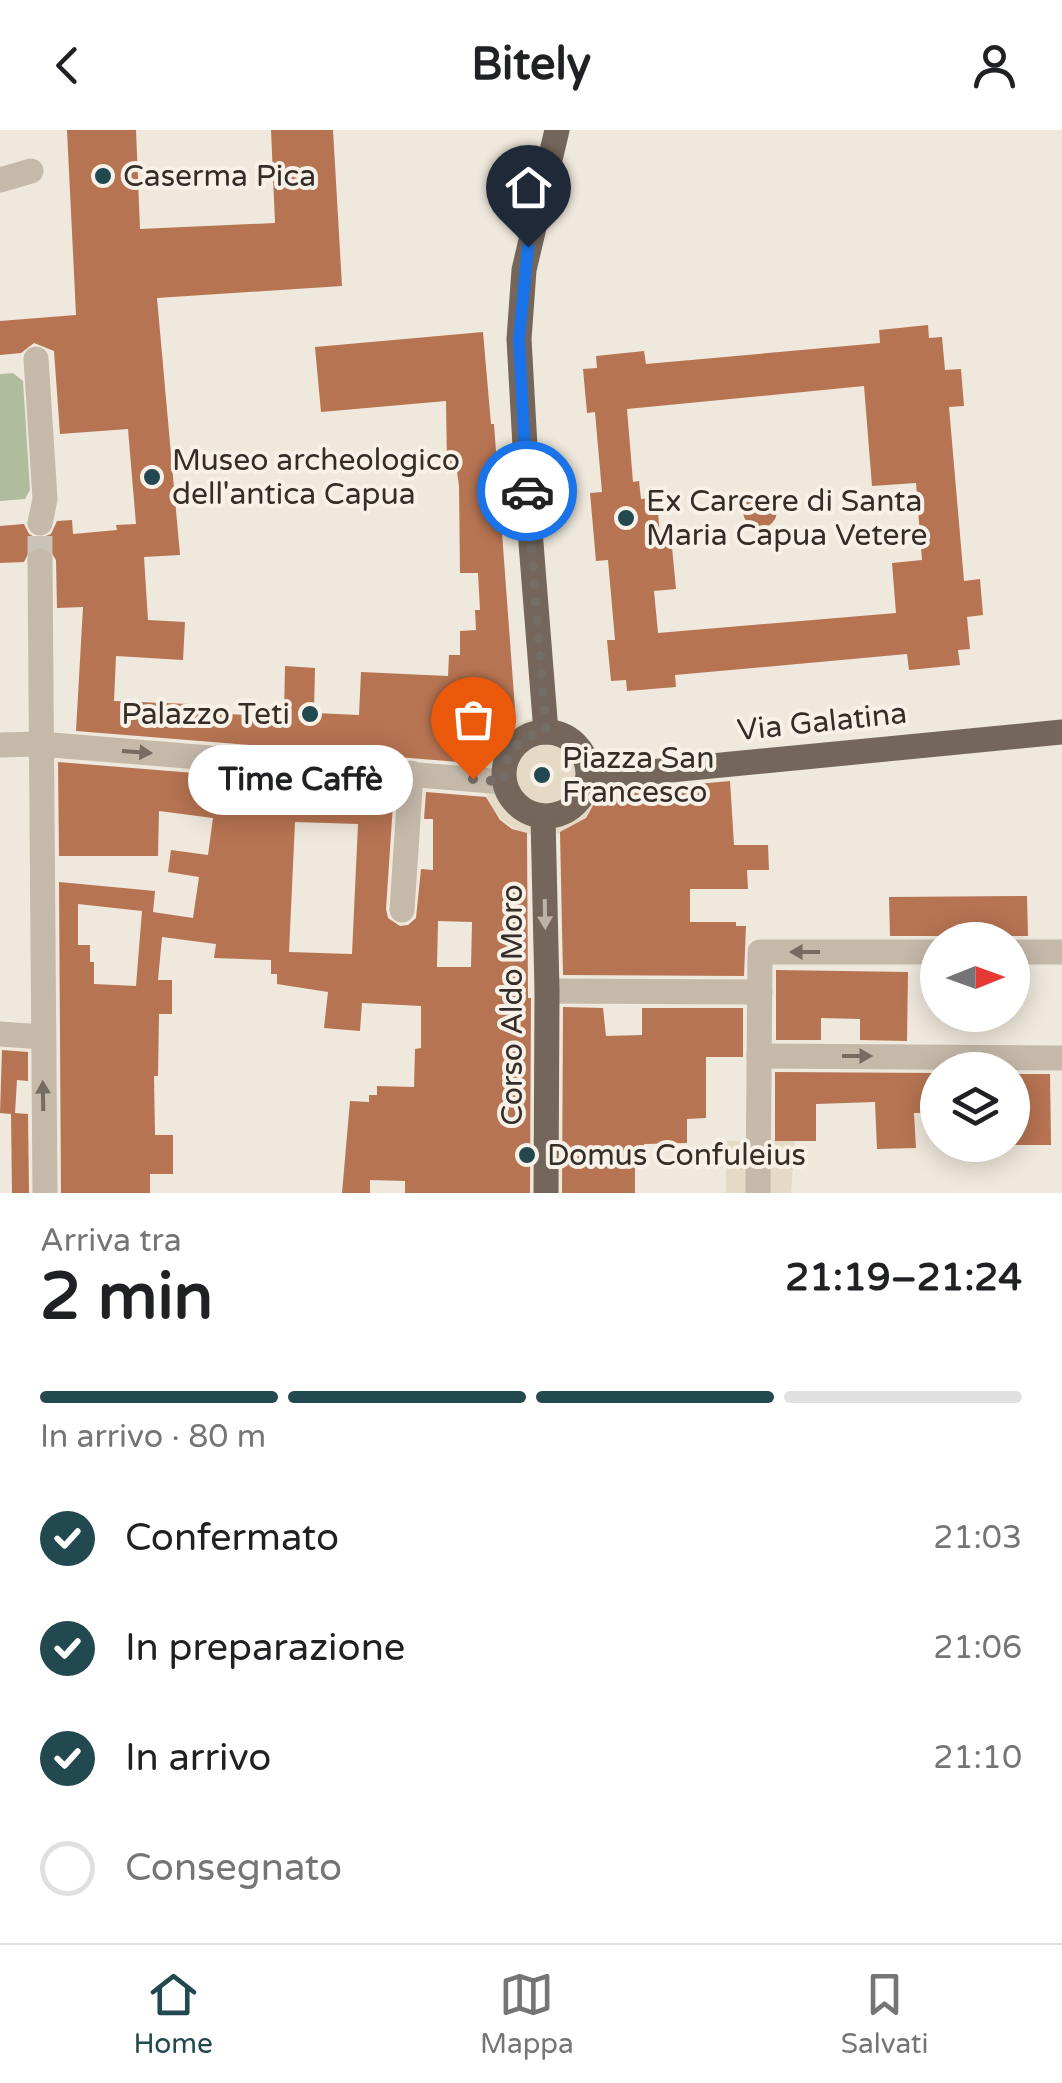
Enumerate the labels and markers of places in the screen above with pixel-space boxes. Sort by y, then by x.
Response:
pin [486,145,571,248]
place label: Caserma Pica [123,158,316,195]
marker: Caserma Pica [92,165,114,187]
place label: Museo archeologico dell'antica Capua [172,442,460,513]
marker: Museo archeologico dell'antica Capua [141,466,163,488]
place label: Ex Carcere di Santa Maria Capua Vetere [646,483,927,554]
marker: Ex Carcere di Santa Maria Capua Vetere [615,507,637,529]
pin [431,677,516,780]
place label: Palazzo Teti [121,696,290,733]
marker: Palazzo Teti [299,703,321,725]
place label: Piazza San Francesco [562,740,714,811]
callout: Time Caffè [188,744,413,814]
marker: Piazza San Francesco [531,764,553,786]
place label: Domus Confuleius [547,1137,806,1174]
marker: Domus Confuleius [516,1144,538,1166]

